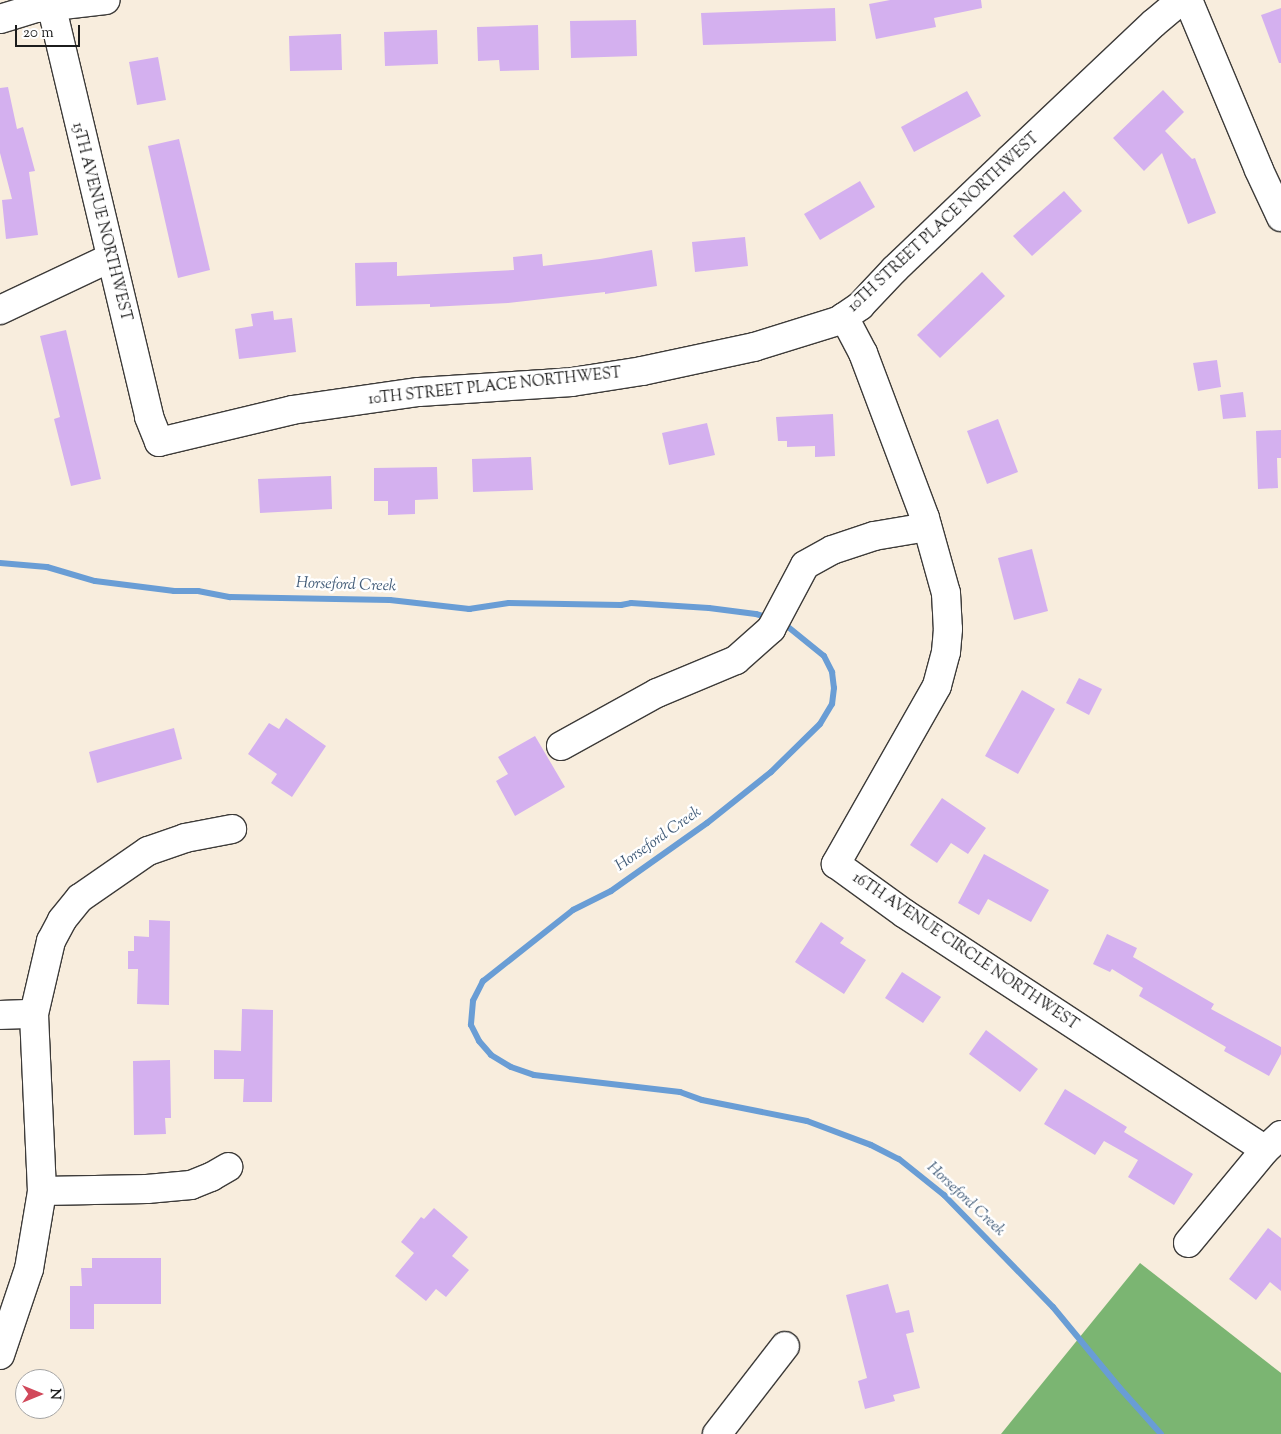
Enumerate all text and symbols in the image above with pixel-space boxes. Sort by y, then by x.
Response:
scale bar [18,15,82,47]
text: 20 m [23,23,54,44]
street label: 15TH AVENUE NORTHWEST [68,121,134,323]
street label: 10TH STREET PLACE NORTHWEST [845,130,1043,316]
street label: 10TH STREET PLACE NORTHWEST [368,365,622,409]
water label: Horseford Creek [296,575,396,597]
water label: Horseford Creek [612,803,706,877]
street label: 16TH AVENUE CIRCLE NORTHWEST [849,869,1081,1035]
water label: Horseford Creek [922,1159,1008,1241]
north arrow [15,1369,65,1419]
text: N [44,1388,64,1400]

